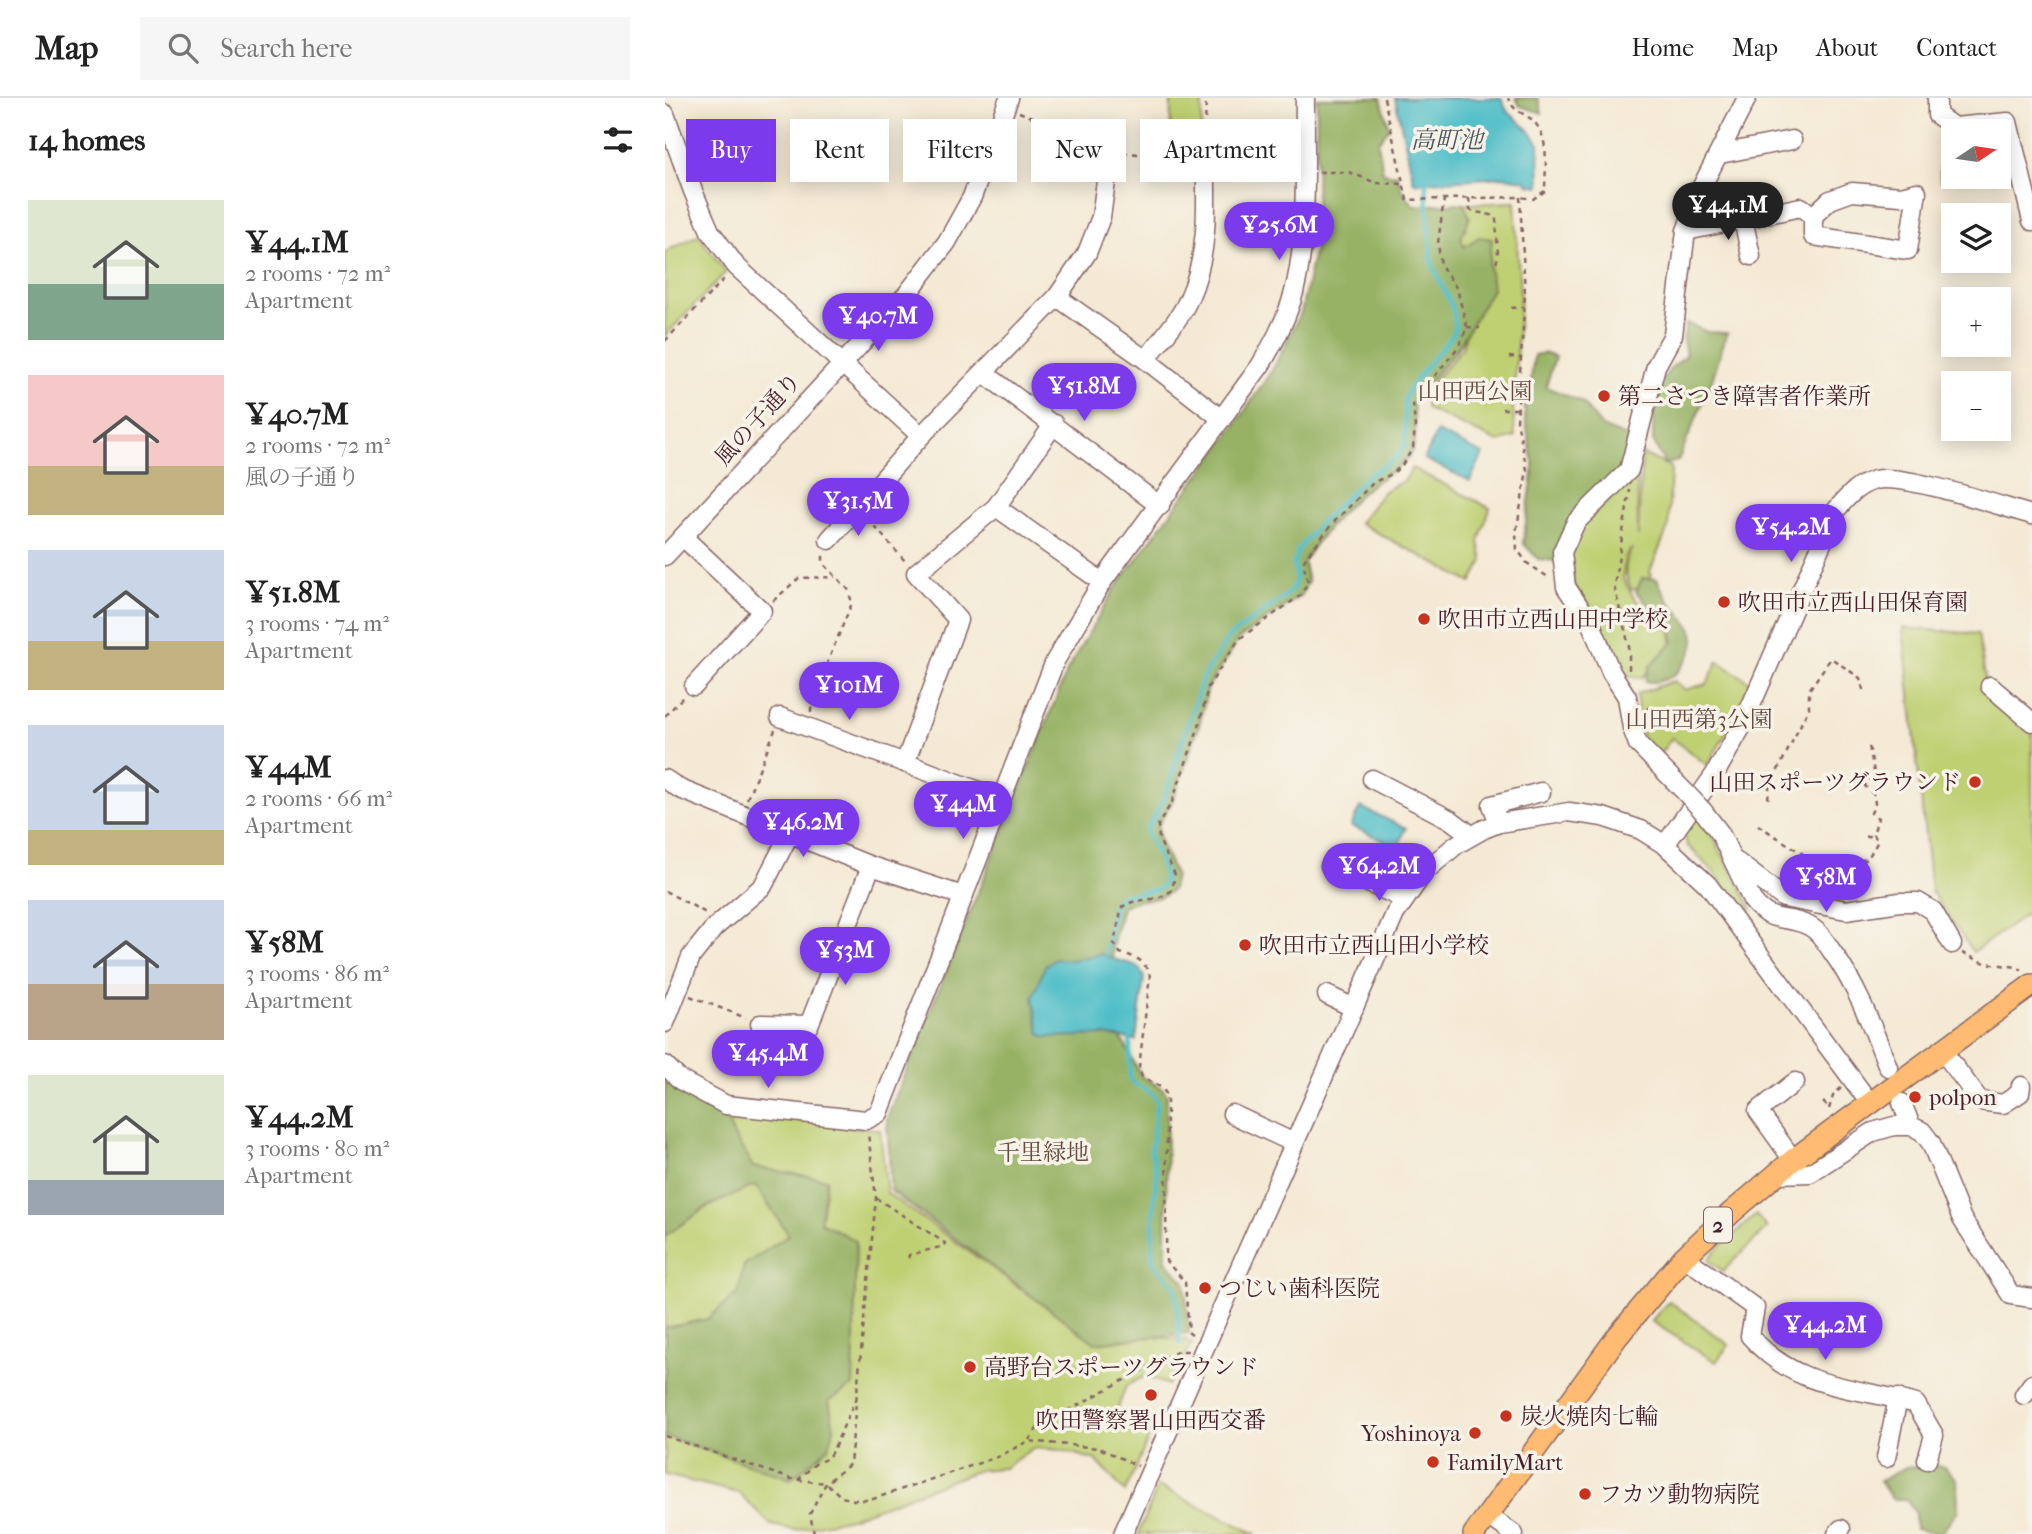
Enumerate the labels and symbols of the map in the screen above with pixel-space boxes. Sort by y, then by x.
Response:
north arrow [1941,119,2011,189]
water label: 高町池 [1411,126,1486,154]
pin: ¥44.1M [1671,183,1785,242]
pin: ¥25.6M [1222,202,1336,262]
pin: ¥40.7M [821,294,935,353]
pin: ¥51.8M [1027,364,1141,423]
street label: 風の子通り [709,367,807,471]
park label: 山田西公園 [1418,378,1533,405]
place label: 第二さつき障害者作業所 [1618,383,1871,410]
marker: 第二さつき障害者作業所 [1596,388,1612,404]
pin: ¥31.5M [801,478,915,538]
pin: ¥54.2M [1734,504,1848,564]
place label: 吹田市立西山田保育園 [1738,589,1968,616]
marker: 吹田市立西山田保育園 [1716,594,1732,610]
place label: 吹田市立西山田中学校 [1438,606,1668,633]
marker: 吹田市立西山田中学校 [1416,611,1432,627]
pin: ¥101M [800,662,898,722]
park label: 山田西第3公園 [1625,706,1773,733]
place label: 山田スポーツグラウンド [1709,769,1961,796]
marker: 山田スポーツグラウンド [1967,774,1983,790]
pin: ¥44M [922,782,1004,841]
pin: ¥46.2M [746,800,860,859]
pin: ¥64.2M [1322,844,1436,903]
pin: ¥58M [1785,854,1867,914]
pin: ¥53M [804,928,886,987]
place label: 吹田市立西山田小学校 [1259,932,1489,959]
marker: 吹田市立西山田小学校 [1237,937,1253,953]
pin: ¥45.4M [711,1030,825,1090]
place label: polpon [1928,1084,1997,1111]
marker: polpon [1907,1089,1923,1105]
park label: 千里緑地 [997,1139,1089,1166]
road number: 2 [1704,1208,1732,1242]
place label: つじい歯科医院 [1219,1275,1380,1302]
marker: つじい歯科医院 [1197,1280,1213,1296]
pin: ¥44.2M [1768,1302,1882,1362]
place label: 高野台スポーツグラウンド [984,1354,1259,1381]
marker: 高野台スポーツグラウンド [962,1359,978,1375]
marker: 吹田警察署山田西交番 [1143,1387,1159,1403]
place label: 炭火焼肉七輪 [1520,1403,1658,1430]
place label: 吹田警察署山田西交番 [1036,1407,1266,1434]
marker: 炭火焼肉七輪 [1498,1408,1514,1424]
place label: Yoshinoya [1360,1420,1461,1447]
marker: Yoshinoya [1467,1425,1483,1441]
place label: FamilyMart [1447,1449,1563,1476]
marker: FamilyMart [1425,1454,1441,1470]
place label: フカツ動物病院 [1599,1481,1760,1508]
marker: フカツ動物病院 [1577,1486,1593,1502]

